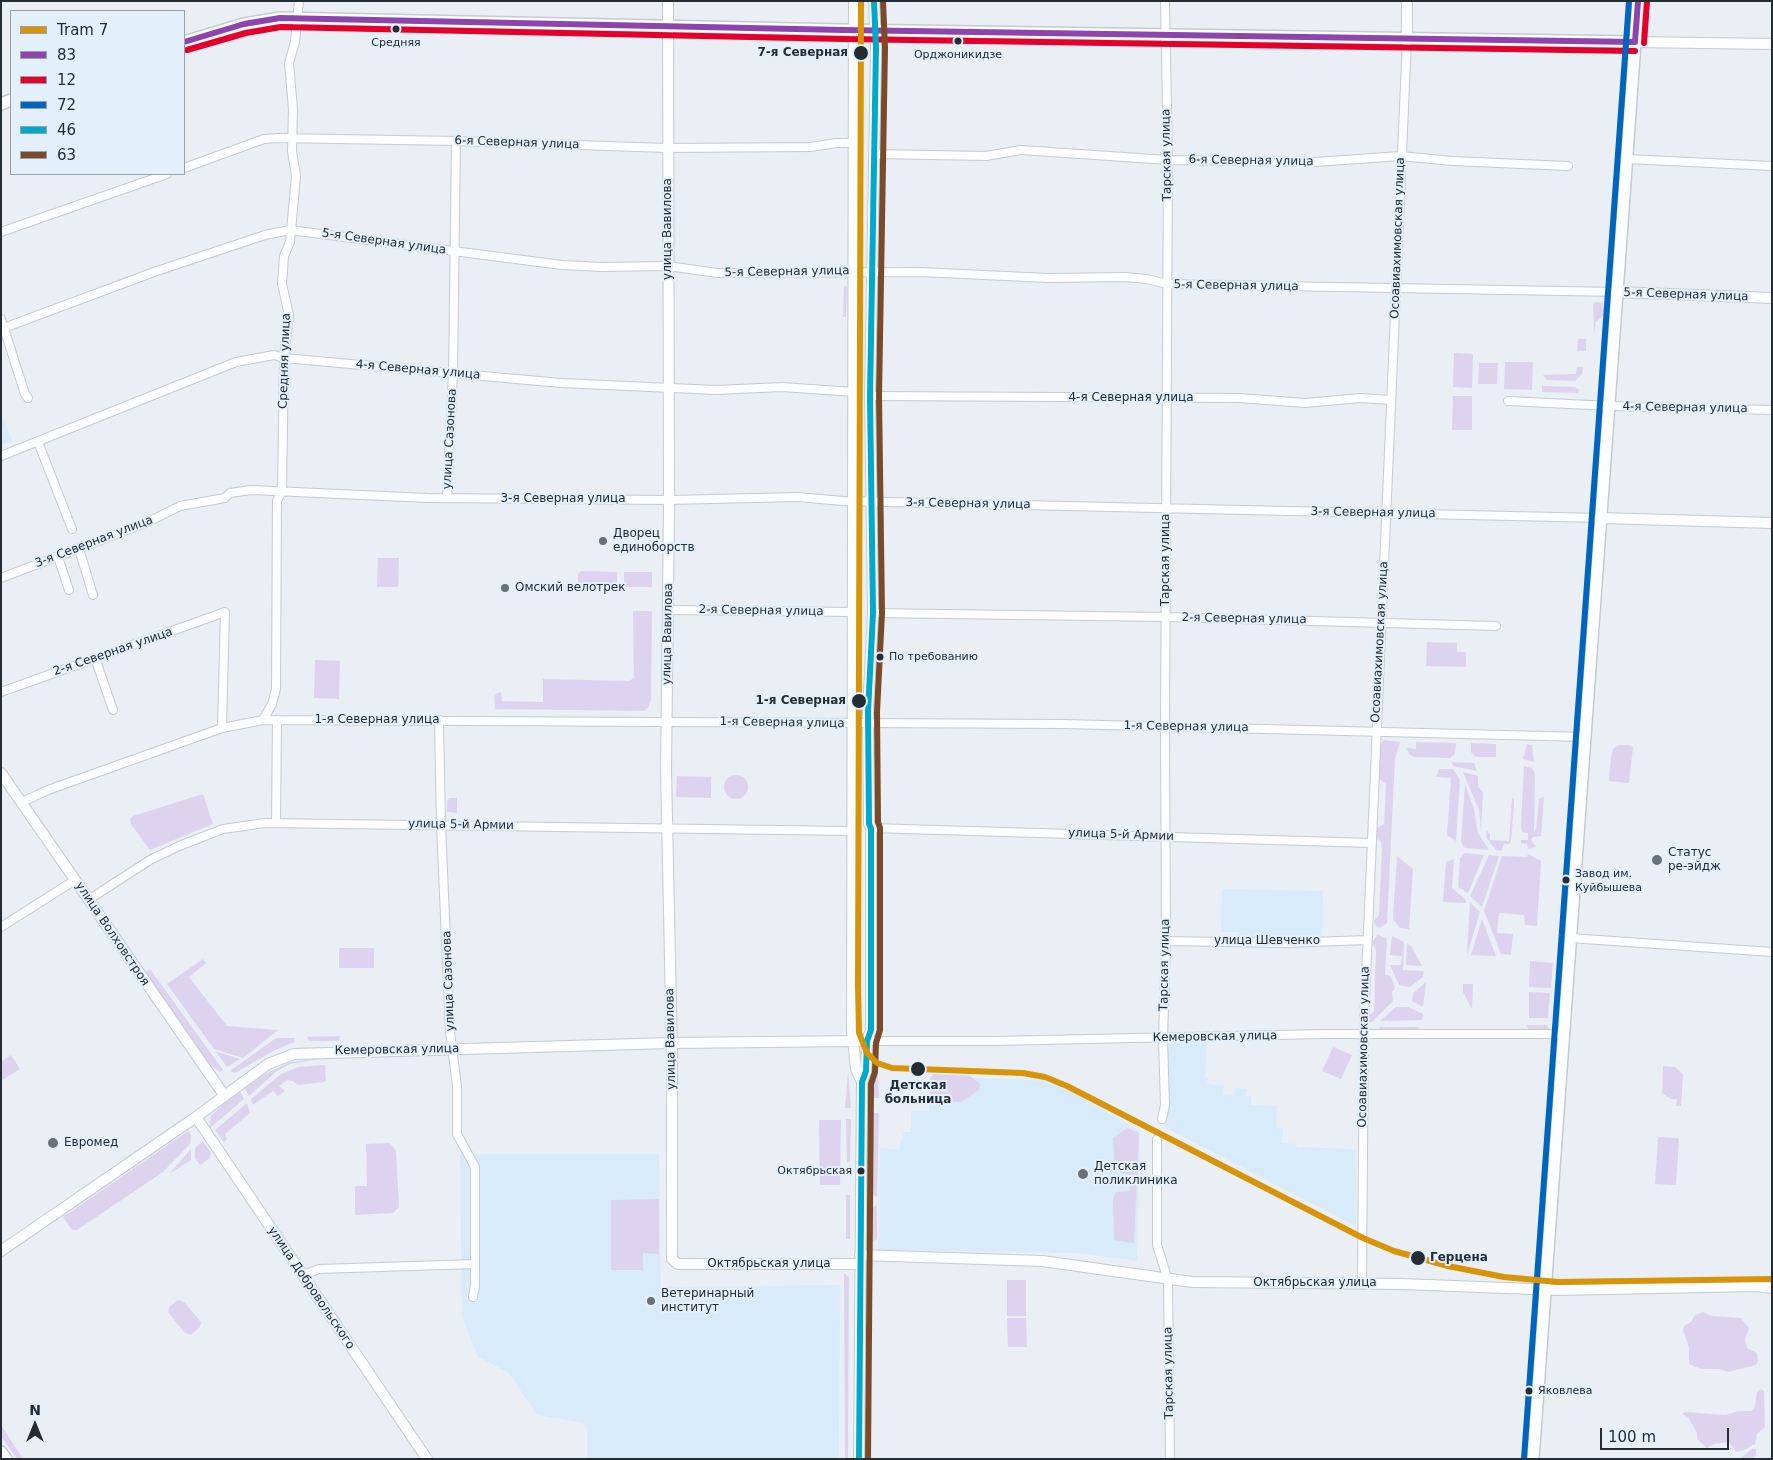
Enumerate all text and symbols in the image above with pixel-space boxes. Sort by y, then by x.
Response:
legend [10,10,185,175]
text: Tram 7 [57,21,108,39]
marker: Средняя [391,24,401,34]
place label: Средняя [371,36,421,50]
marker: Орджоникидзе [953,36,963,46]
marker: 7-я Северная [852,44,870,62]
text: 83 [57,46,76,64]
place label: 7-я Северная [757,46,848,60]
place label: Орджоникидзе [914,48,1002,62]
text: 12 [57,71,76,89]
text: 72 [57,96,76,114]
street label: Тарская улица [1159,109,1175,201]
text: 46 [57,121,76,139]
street label: 6-я Северная улица [454,134,580,152]
text: 63 [57,146,76,164]
street label: 6-я Северная улица [1188,153,1314,169]
street label: Осоавиахимовская улица [1388,157,1408,319]
street label: улица Вавилова [661,178,675,280]
street label: 5-я Северная улица [321,226,447,258]
street label: 5-я Северная улица [724,264,850,280]
street label: 5-я Северная улица [1173,278,1299,294]
street label: 5-я Северная улица [1623,286,1749,304]
street label: Средняя улица [276,313,294,409]
street label: 4-я Северная улица [355,357,481,383]
street label: улица Сазонова [440,388,460,490]
street label: 4-я Северная улица [1068,391,1194,405]
street label: 4-я Северная улица [1622,400,1748,416]
street label: 3-я Северная улица [500,492,626,506]
street label: 3-я Северная улица [905,496,1031,512]
street label: 3-я Северная улица [1310,505,1436,521]
street label: 3-я Северная улица [33,513,155,571]
street label: Тарская улица [1159,514,1173,606]
place label: Дворец единоборств [613,527,695,555]
marker: Дворец единоборств [597,535,609,547]
street label: Осоавиахимовская улица [1369,561,1391,723]
place label: Омский велотрек [515,581,625,595]
marker: Омский велотрек [499,582,511,594]
street label: улица Вавилова [660,583,676,685]
street label: 2-я Северная улица [698,603,824,619]
street label: 2-я Северная улица [1181,611,1307,627]
street label: 2-я Северная улица [51,625,175,679]
place label: По требованию [889,650,978,664]
marker: По требованию [875,652,885,662]
marker: 1-я Северная [850,692,868,710]
place label: 1-я Северная [755,694,846,708]
street label: 1-я Северная улица [314,713,440,727]
street label: 1-я Северная улица [719,715,845,731]
street label: 1-я Северная улица [1123,719,1249,735]
street label: улица 5-й Армии [408,817,514,833]
street label: улица 5-й Армии [1068,826,1174,844]
place label: Статус ре-эйдж [1668,846,1721,874]
marker: Статус ре-эйдж [1650,853,1664,867]
place label: Завод им. Куйбышева [1575,867,1642,893]
marker: Завод им. Куйбышева [1561,875,1571,885]
street label: улица Волховстроя [72,879,152,989]
street label: Тарская улица [1157,919,1173,1011]
street label: улица Сазонова [440,930,458,1032]
street label: улица Шевченко [1214,934,1320,948]
street label: Осоавиахимовская улица [1355,966,1373,1128]
street label: улица Вавилова [663,988,679,1090]
street label: Кемеровская улица [1153,1029,1277,1045]
street label: Кемеровская улица [335,1042,459,1058]
marker: Детская больница [909,1060,927,1078]
place label: Детская больница [885,1079,951,1107]
marker: Евромед [46,1136,60,1150]
place label: Евромед [64,1136,118,1150]
place label: Детская поликлиника [1094,1160,1178,1188]
place label: Октябрьская [777,1164,852,1178]
marker: Октябрьская [856,1166,866,1176]
marker: Детская поликлиника [1076,1167,1090,1181]
street label: улица Добровольского [264,1224,358,1352]
marker: Герцена [1409,1249,1427,1267]
place label: Герцена [1430,1251,1488,1265]
street label: Октябрьская улица [707,1257,831,1271]
street label: Октябрьская улица [1253,1276,1377,1290]
place label: Ветеринарный институт [661,1287,754,1315]
marker: Ветеринарный институт [645,1295,657,1307]
street label: Тарская улица [1161,1327,1177,1419]
place label: Яковлева [1538,1384,1593,1398]
marker: Яковлева [1524,1386,1534,1396]
north arrow [10,1400,60,1450]
text: N [29,1402,41,1418]
scale bar [1603,1418,1732,1450]
text: 100 m [1608,1428,1656,1446]

